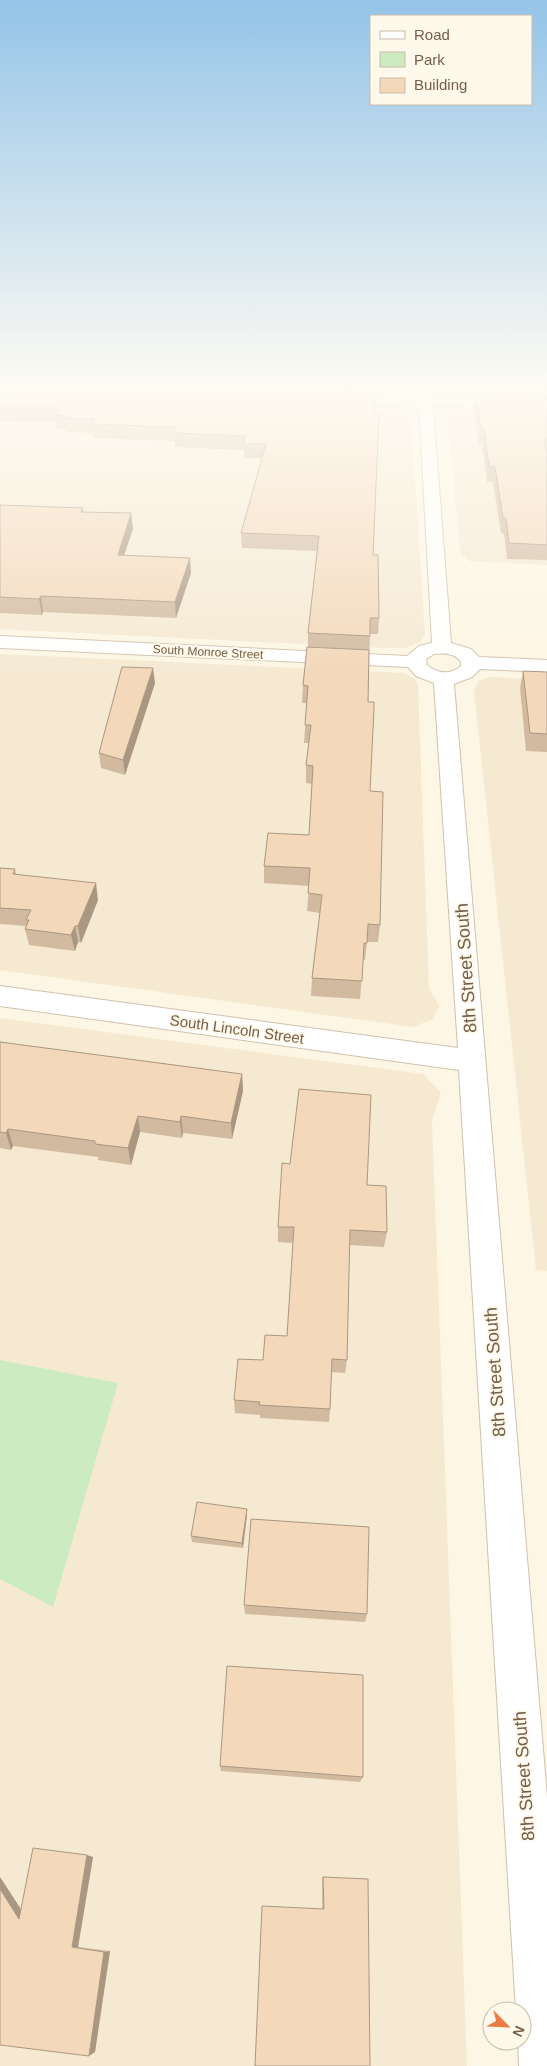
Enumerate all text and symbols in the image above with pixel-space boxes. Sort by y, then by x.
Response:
legend [370,15,532,105]
text: Road [414,26,450,43]
text: Park [414,51,445,68]
text: Building [414,76,467,93]
street label: South Monroe Street [152,642,264,662]
street label: 8th Street South [451,902,481,1034]
street label: South Lincoln Street [169,1011,306,1047]
street label: 8th Street South [480,1306,510,1438]
street label: 8th Street South [509,1710,539,1842]
north arrow [482,2001,532,2051]
text: N [510,2023,528,2039]

